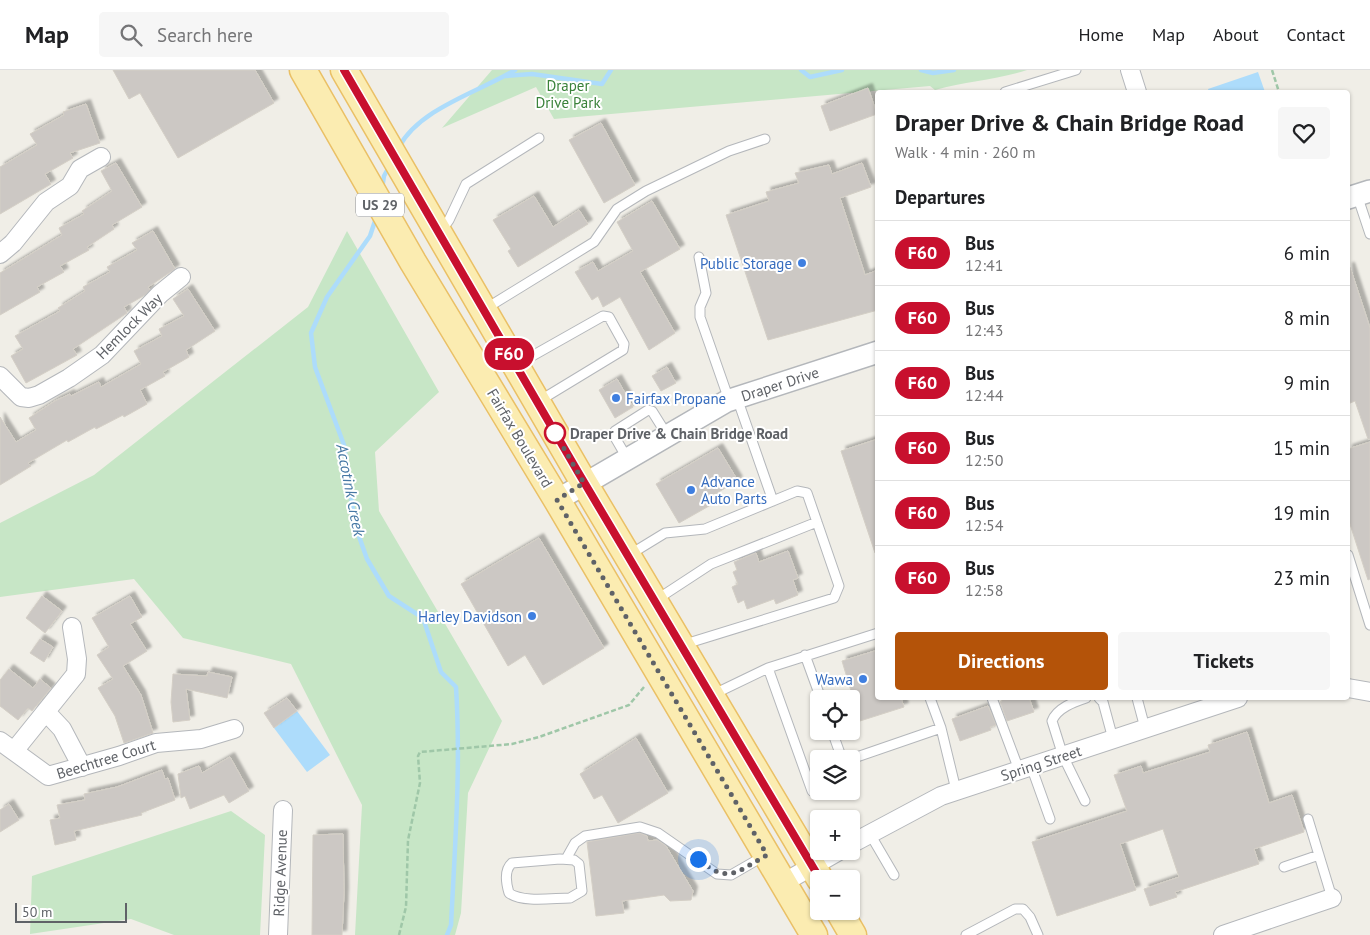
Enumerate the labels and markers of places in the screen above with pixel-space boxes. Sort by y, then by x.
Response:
place label: Public Storage [700,254,792,273]
marker: Public Storage [796,257,808,269]
place label: Fairfax Propane [626,389,726,408]
marker: Fairfax Propane [610,392,622,404]
marker: Draper Drive & Chain Bridge Road [544,422,566,444]
place label: Draper Drive & Chain Bridge Road [570,424,788,443]
place label: Advance Auto Parts [701,472,767,508]
marker: Advance Auto Parts [685,484,697,496]
place label: Harley Davidson [418,607,522,626]
marker: Harley Davidson [526,610,538,622]
place label: Wawa [815,670,853,689]
marker: Wawa [857,673,869,685]

